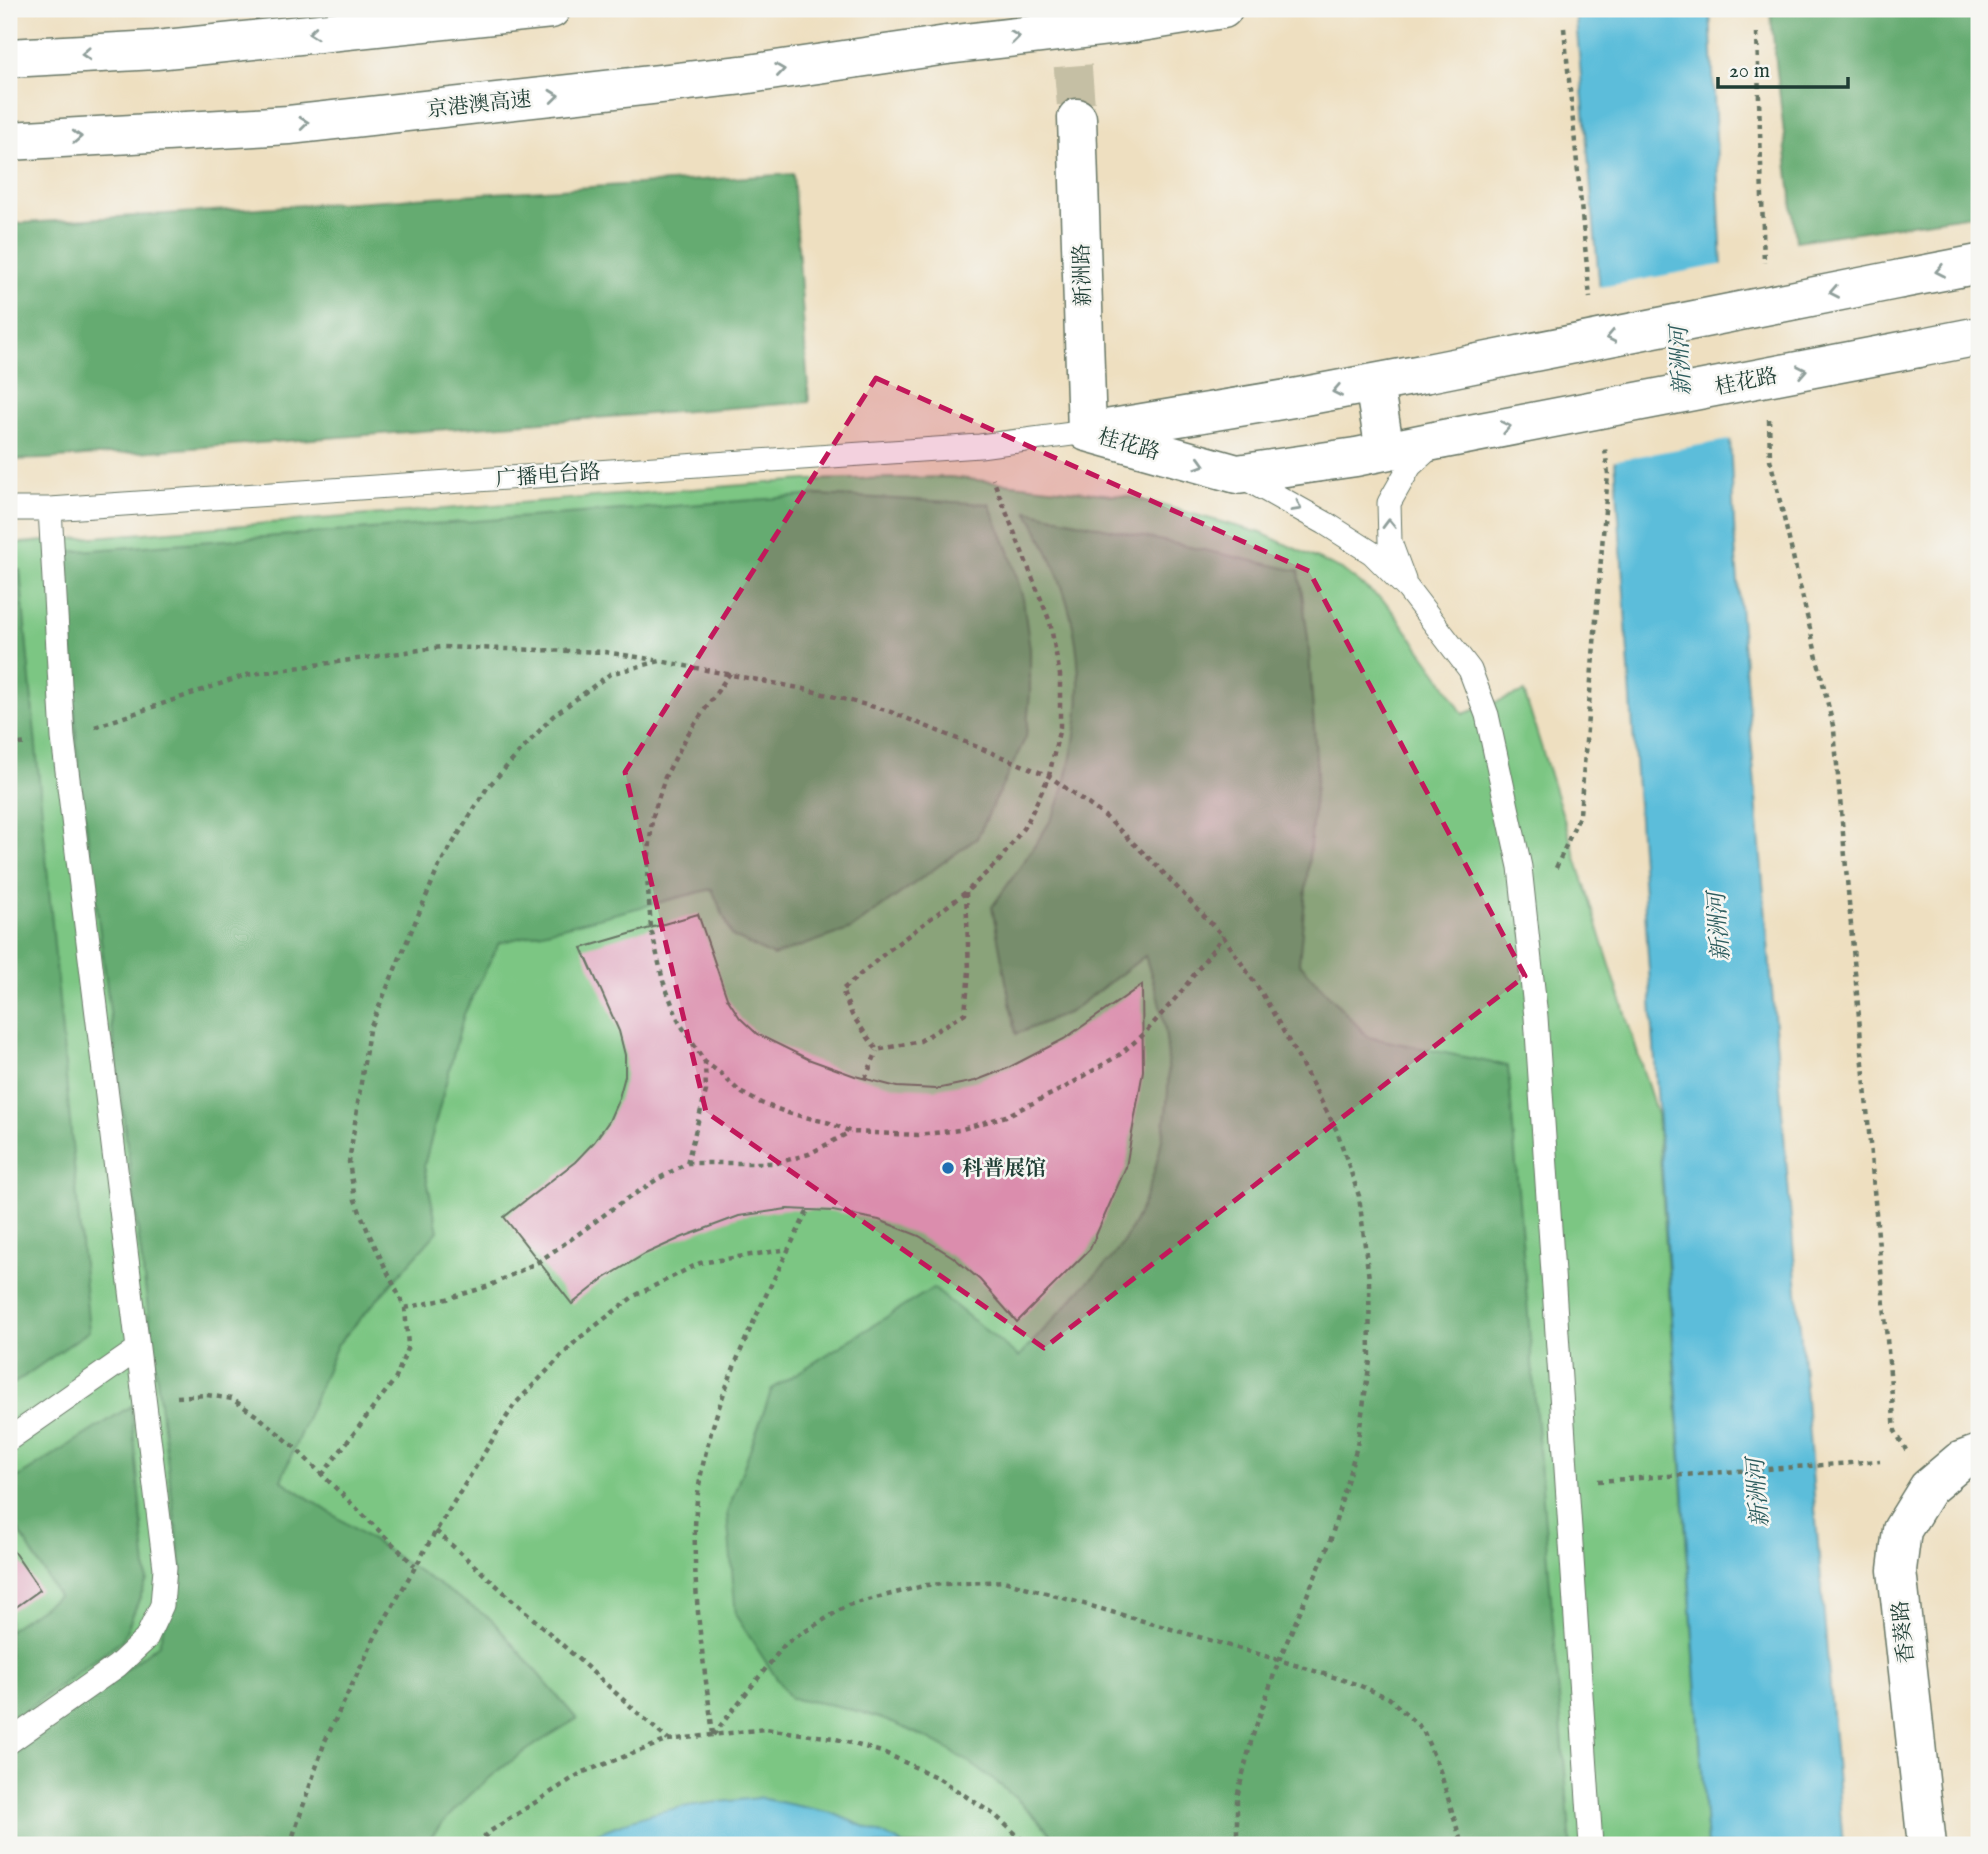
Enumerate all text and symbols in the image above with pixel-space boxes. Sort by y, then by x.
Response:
one-way arrow [307,26,319,41]
one-way arrow [1009,30,1021,45]
one-way arrow [80,46,91,61]
scale bar [1718,46,1848,90]
text: 20 m [1729,58,1770,85]
one-way arrow [775,62,786,77]
street label: 京港澳高速 [426,87,533,124]
one-way arrow [549,88,560,103]
one-way arrow [299,116,310,131]
one-way arrow [72,130,83,145]
street label: 新洲路 [1069,243,1098,307]
one-way arrow [1934,263,1946,278]
one-way arrow [1828,284,1840,299]
water label: 新洲河 [1665,322,1698,396]
one-way arrow [1605,328,1617,343]
street label: 桂花路 [1713,363,1780,402]
one-way arrow [1795,364,1807,379]
one-way arrow [1331,382,1343,397]
one-way arrow [1500,420,1512,435]
street label: 桂花路 [1095,424,1163,467]
one-way arrow [1194,456,1206,470]
street label: 广播电台路 [495,459,601,494]
one-way arrow [1289,499,1302,512]
one-way arrow [1382,519,1397,530]
water label: 新洲河 [1702,887,1736,962]
place label: 科普展馆 [962,1156,1046,1183]
marker: 科普展馆 [940,1160,956,1176]
water label: 新洲河 [1741,1453,1775,1528]
street label: 香葵路 [1888,1599,1921,1665]

